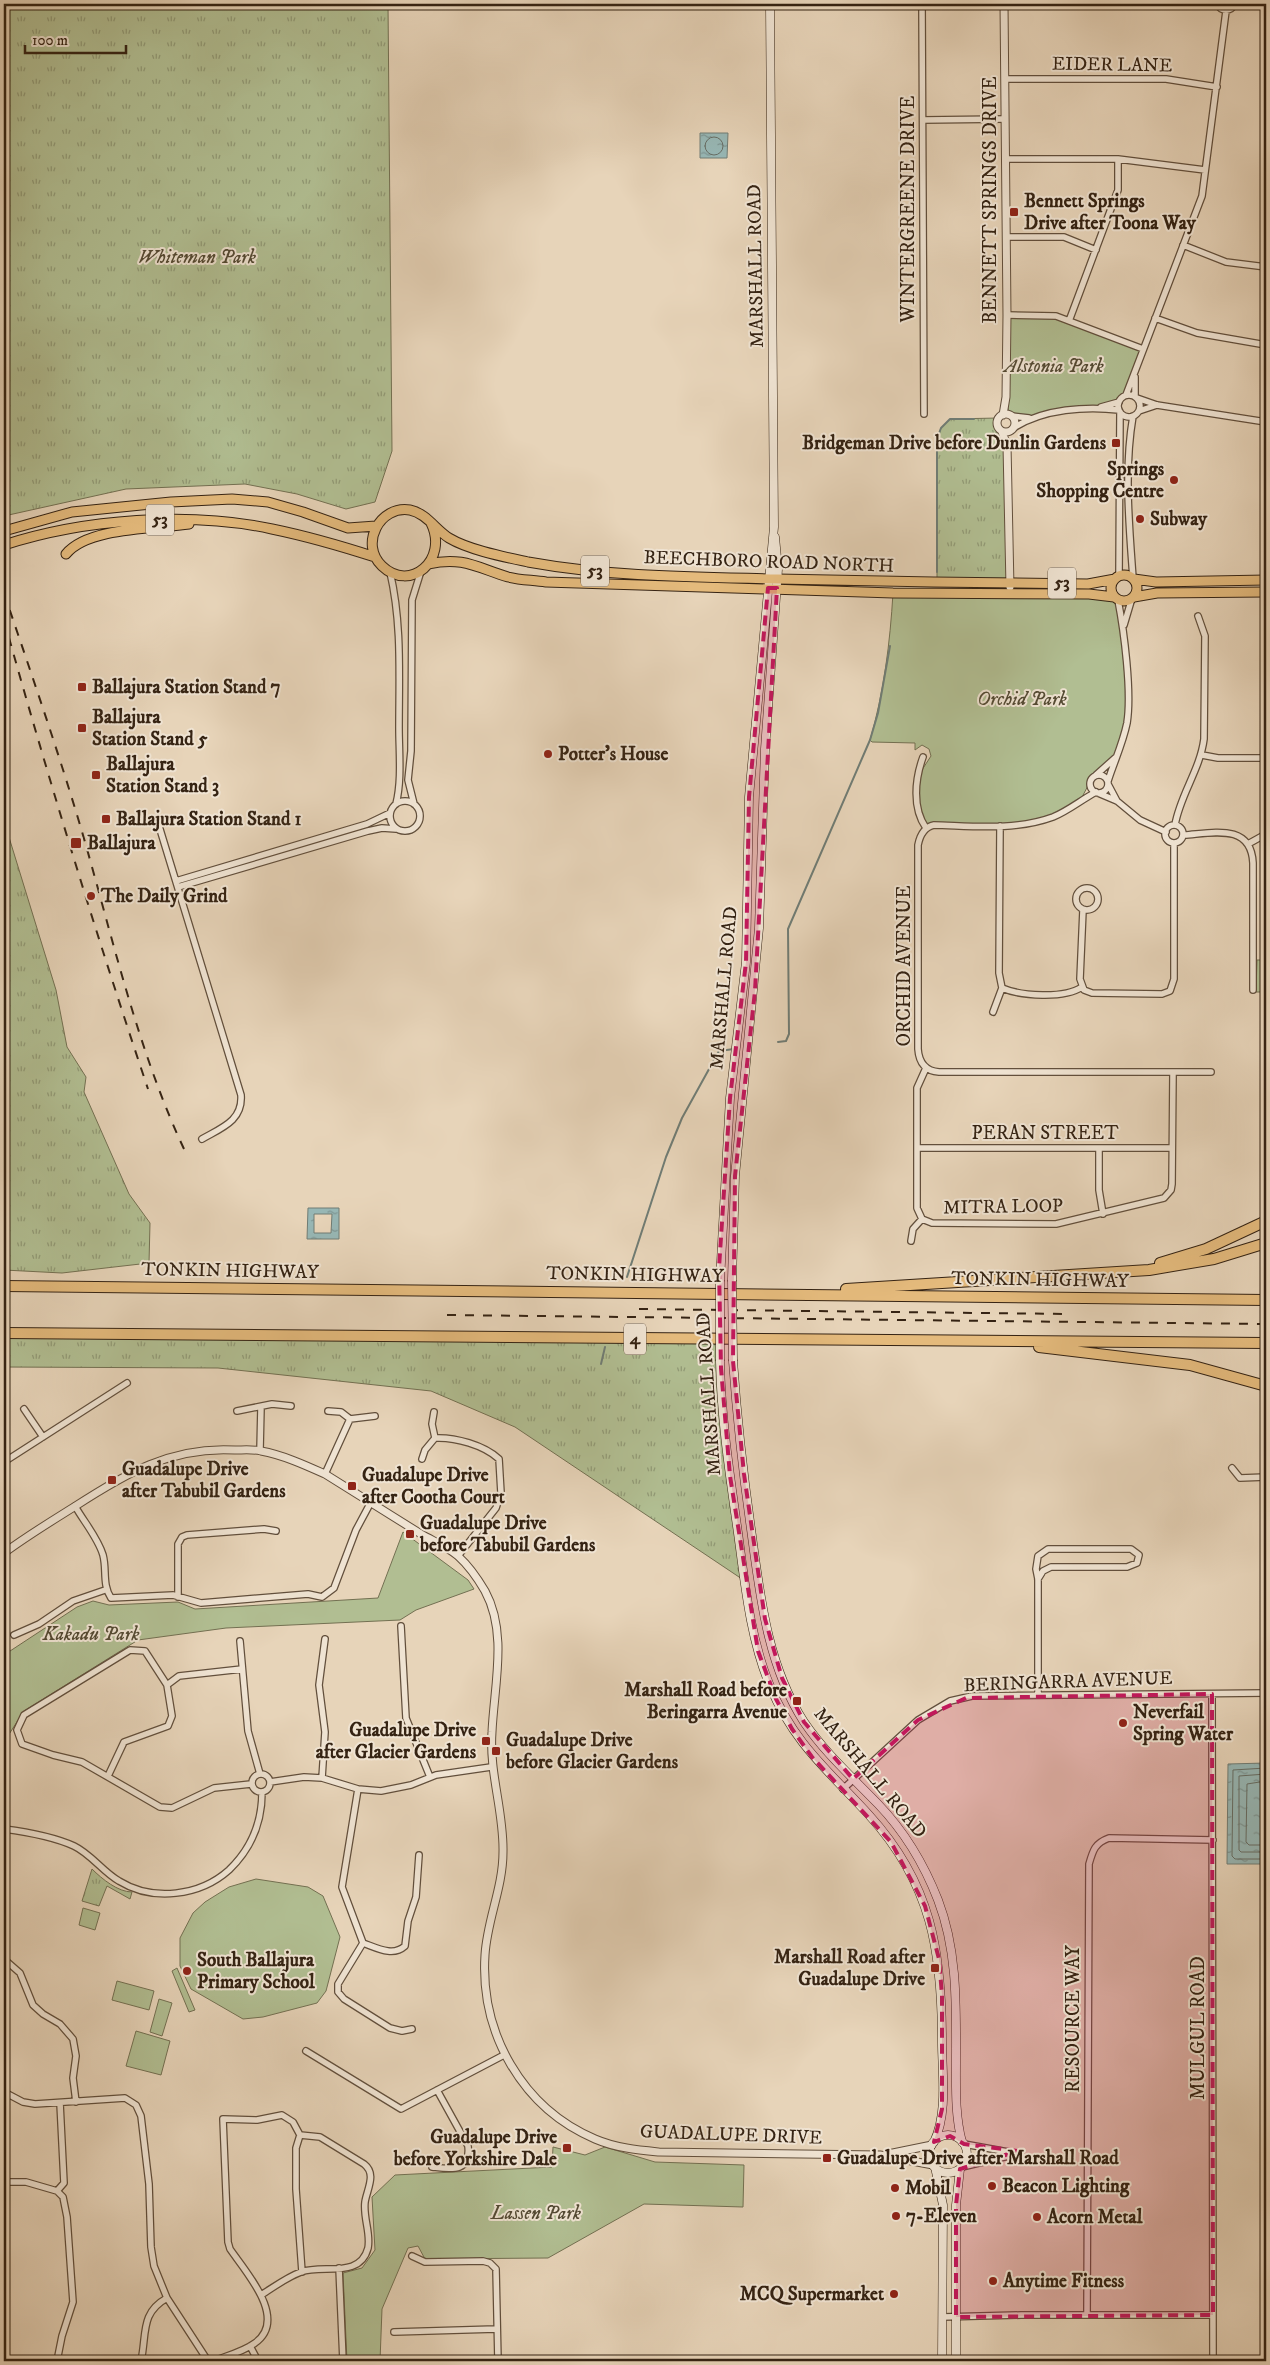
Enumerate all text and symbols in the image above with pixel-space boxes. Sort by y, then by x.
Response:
scale bar [25,22,126,54]
text: 100 m [32,31,68,50]
street label: EIDER LANE [1052,52,1172,78]
street label: BENNETT SPRINGS DRIVE [979,76,1002,324]
street label: WINTERGREENE DRIVE [897,96,920,324]
street label: MARSHALL ROAD [743,184,769,348]
place label: Bennett Springs Drive after Toona Way [1024,190,1197,235]
marker: Bennett Springs Drive after Toona Way [1008,206,1020,218]
park label: Whiteman Park [138,246,256,269]
park label: Alstonia Park [1002,355,1104,378]
place label: Bridgeman Drive before Dunlin Gardens [802,432,1107,455]
marker: Bridgeman Drive before Dunlin Gardens [1110,437,1122,449]
place label: Springs Shopping Centre [1036,458,1165,503]
marker: Springs Shopping Centre [1168,474,1180,486]
road number: 53 [146,504,174,536]
place label: Subway [1150,508,1208,531]
marker: Subway [1134,513,1146,525]
street label: BEECHBORO ROAD NORTH [643,546,895,578]
road number: 53 [581,556,609,586]
road number: 53 [1048,568,1076,598]
place label: Ballajura Station Stand 7 [92,676,280,700]
marker: Ballajura Station Stand 7 [76,681,88,693]
park label: Orchid Park [977,688,1067,711]
place label: Ballajura Station Stand 5 [92,706,208,751]
marker: Ballajura Station Stand 5 [76,722,88,734]
place label: Potter's House [558,743,668,766]
marker: Potter's House [542,748,554,760]
place label: Ballajura Station Stand 3 [106,753,219,798]
marker: Ballajura Station Stand 3 [90,769,102,781]
place label: Ballajura Station Stand 1 [116,808,301,832]
marker: Ballajura Station Stand 1 [100,813,112,825]
place label: Ballajura [87,832,156,856]
marker: Ballajura [69,836,83,850]
place label: The Daily Grind [100,885,228,908]
street label: ORCHID AVENUE [893,885,916,1047]
marker: The Daily Grind [85,890,97,902]
street label: MARSHALL ROAD [705,905,743,1071]
street label: PERAN STREET [971,1122,1119,1145]
street label: MITRA LOOP [943,1194,1063,1220]
street label: TONKIN HIGHWAY [141,1258,320,1284]
street label: TONKIN HIGHWAY [546,1262,725,1288]
street label: TONKIN HIGHWAY [951,1267,1130,1293]
street label: MARSHALL ROAD [692,1312,726,1476]
road number: 4 [624,1324,646,1355]
place label: Guadalupe Drive after Tabubil Gardens [122,1458,286,1503]
place label: Guadalupe Drive after Cootha Court [362,1464,506,1509]
marker: Guadalupe Drive after Tabubil Gardens [106,1474,118,1486]
marker: Guadalupe Drive after Cootha Court [346,1480,358,1492]
place label: Guadalupe Drive before Tabubil Gardens [419,1512,596,1557]
marker: Guadalupe Drive before Tabubil Gardens [404,1528,416,1540]
park label: Kakadu Park [42,1623,139,1646]
street label: BERINGARRA AVENUE [963,1667,1173,1697]
place label: Marshall Road before Beringarra Avenue [624,1679,787,1724]
marker: Marshall Road before Beringarra Avenue [791,1695,803,1707]
place label: Neverfail Spring Water [1133,1701,1234,1746]
street label: MARSHALL ROAD [809,1703,931,1843]
marker: Neverfail Spring Water [1117,1717,1129,1729]
place label: Guadalupe Drive after Glacier Gardens [316,1719,477,1764]
place label: Guadalupe Drive before Glacier Gardens [505,1729,679,1774]
marker: Guadalupe Drive after Glacier Gardens [480,1735,492,1747]
marker: Guadalupe Drive before Glacier Gardens [490,1745,502,1757]
street label: RESOURCE WAY [1062,1944,1085,2093]
place label: Marshall Road after Guadalupe Drive [774,1946,926,1991]
place label: South Ballajura Primary School [197,1949,315,1994]
street label: MULGUL ROAD [1187,1956,1210,2100]
marker: Marshall Road after Guadalupe Drive [929,1962,941,1974]
marker: South Ballajura Primary School [181,1965,193,1977]
street label: GUADALUPE DRIVE [640,2120,822,2150]
place label: Guadalupe Drive before Yorkshire Dale [393,2126,557,2171]
marker: Guadalupe Drive before Yorkshire Dale [561,2142,573,2154]
place label: Guadalupe Drive after Marshall Road [837,2147,1119,2170]
marker: Guadalupe Drive after Marshall Road [821,2152,833,2164]
place label: Beacon Lighting [1002,2175,1130,2198]
place label: Mobil [905,2177,951,2200]
marker: Beacon Lighting [986,2180,998,2192]
marker: Mobil [889,2182,901,2194]
park label: Lassen Park [490,2202,581,2225]
place label: 7-Eleven [906,2205,978,2228]
place label: Acorn Metal [1046,2206,1143,2229]
marker: 7-Eleven [890,2210,902,2222]
marker: Acorn Metal [1031,2211,1043,2223]
place label: Anytime Fitness [1002,2270,1125,2293]
marker: Anytime Fitness [987,2275,999,2287]
place label: MCQ Supermarket [740,2283,885,2306]
marker: MCQ Supermarket [888,2288,900,2300]

